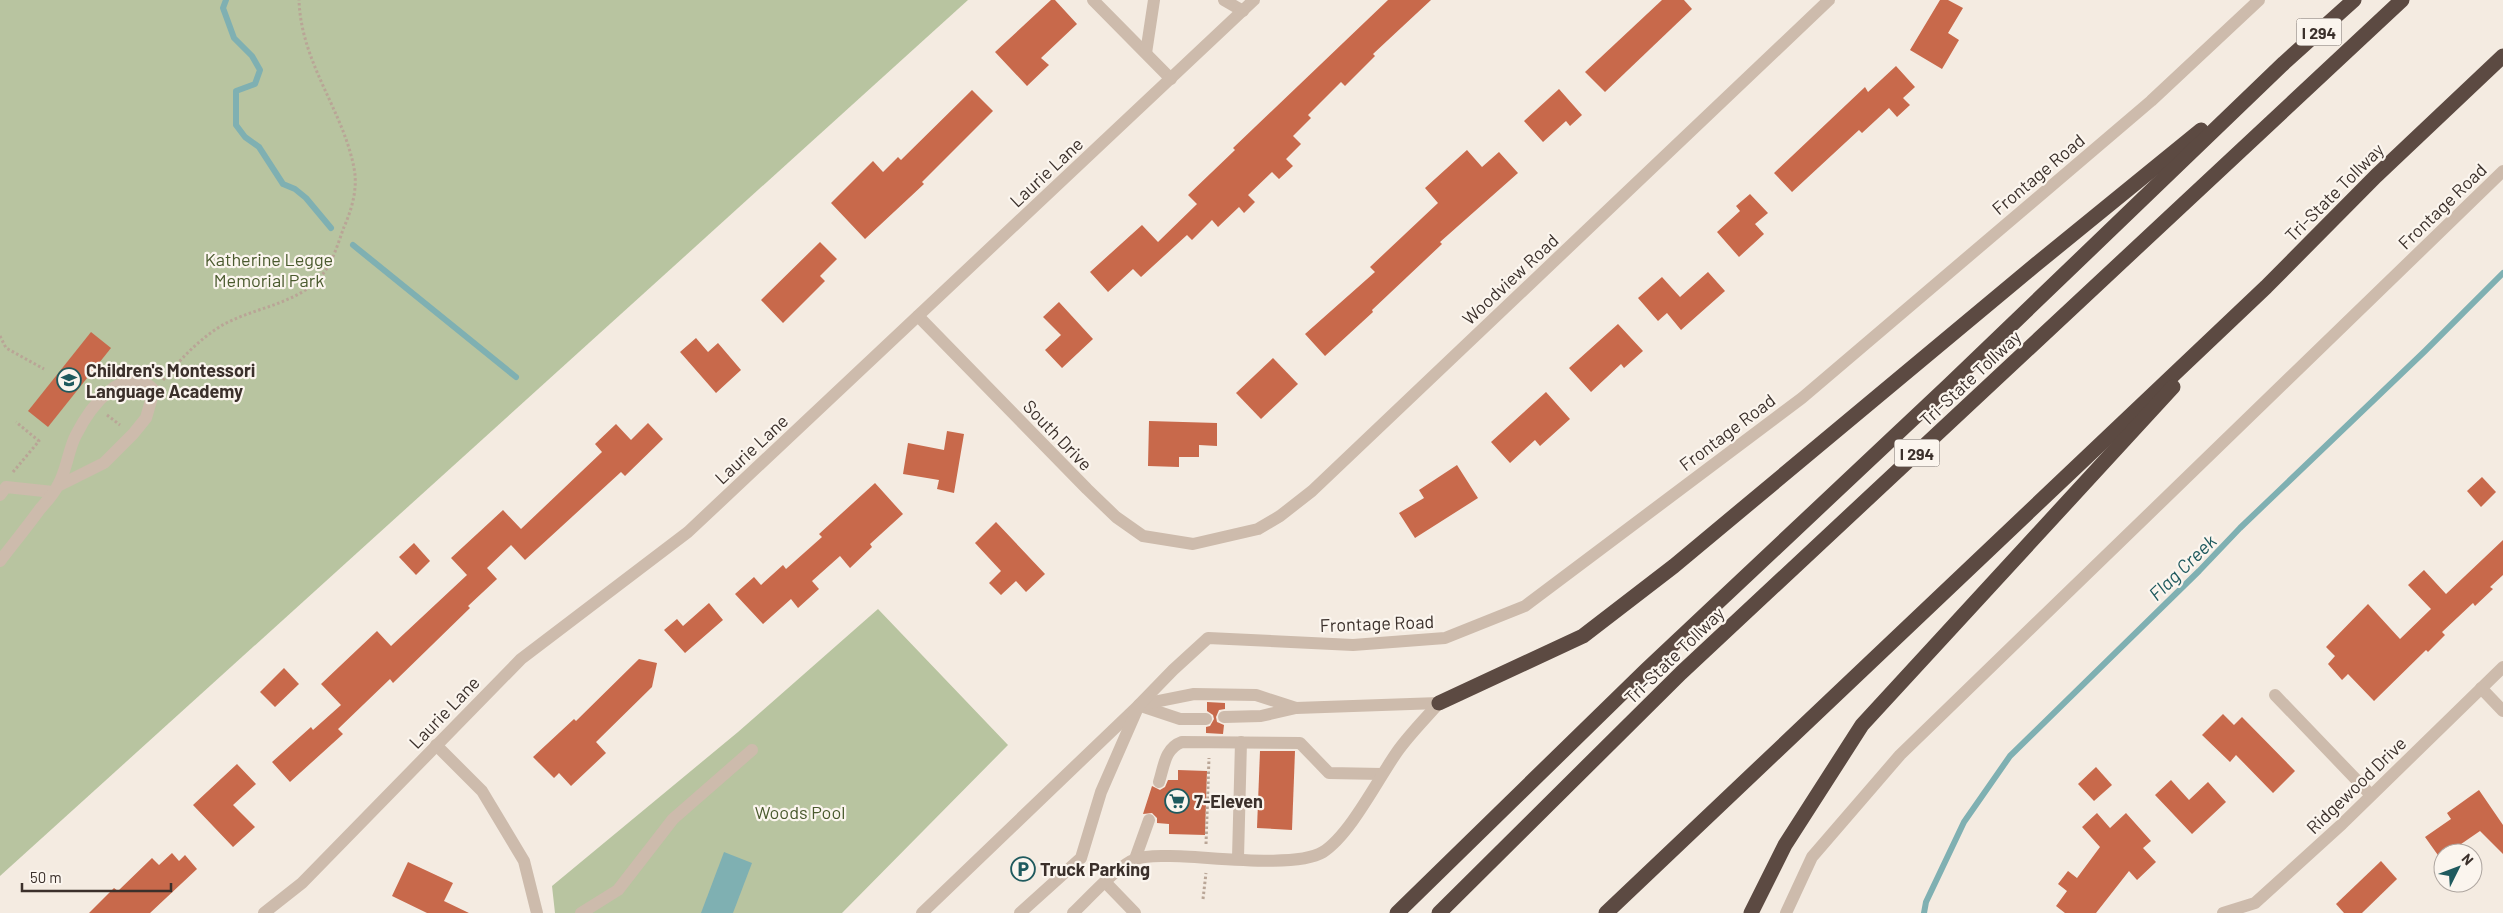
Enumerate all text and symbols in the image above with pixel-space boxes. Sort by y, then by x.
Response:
road number: I 294 [2296,18,2342,46]
street label: Frontage Road [1987,129,2089,219]
street label: Laurie Lane [1005,133,1087,211]
street label: Tri-State Tollway [2280,138,2388,246]
street label: Frontage Road [2393,158,2491,254]
street label: Woodview Road [1457,229,1563,329]
park label: Katherine Legge Memorial Park [205,248,333,291]
street label: Tri-State Tollway [1915,325,2025,431]
place label: Children's Montessori Language Academy [86,359,255,402]
school or university icon: Children's Montessori Language Academy [56,367,82,393]
street label: Frontage Road [1675,389,1779,475]
street label: South Drive [1019,395,1097,475]
street label: Laurie Lane [710,410,792,488]
road number: I 294 [1894,439,1940,466]
water label: Flag Creek [2143,529,2221,605]
street label: Tri-State Tollway [1619,602,1729,708]
street label: Frontage Road [1319,610,1435,636]
street label: Laurie Lane [404,671,484,753]
street label: Ridgewood Drive [2302,732,2410,838]
supermarket icon: 7-Eleven [1164,788,1190,814]
place label: 7-Eleven [1194,790,1263,812]
park label: Woods Pool [755,801,845,823]
north arrow [2433,843,2483,893]
text: N [2459,850,2477,868]
parking icon: Truck Parking [1010,856,1036,882]
place label: Truck Parking [1040,858,1150,880]
scale bar [22,860,171,892]
text: 50 m [30,868,62,886]

